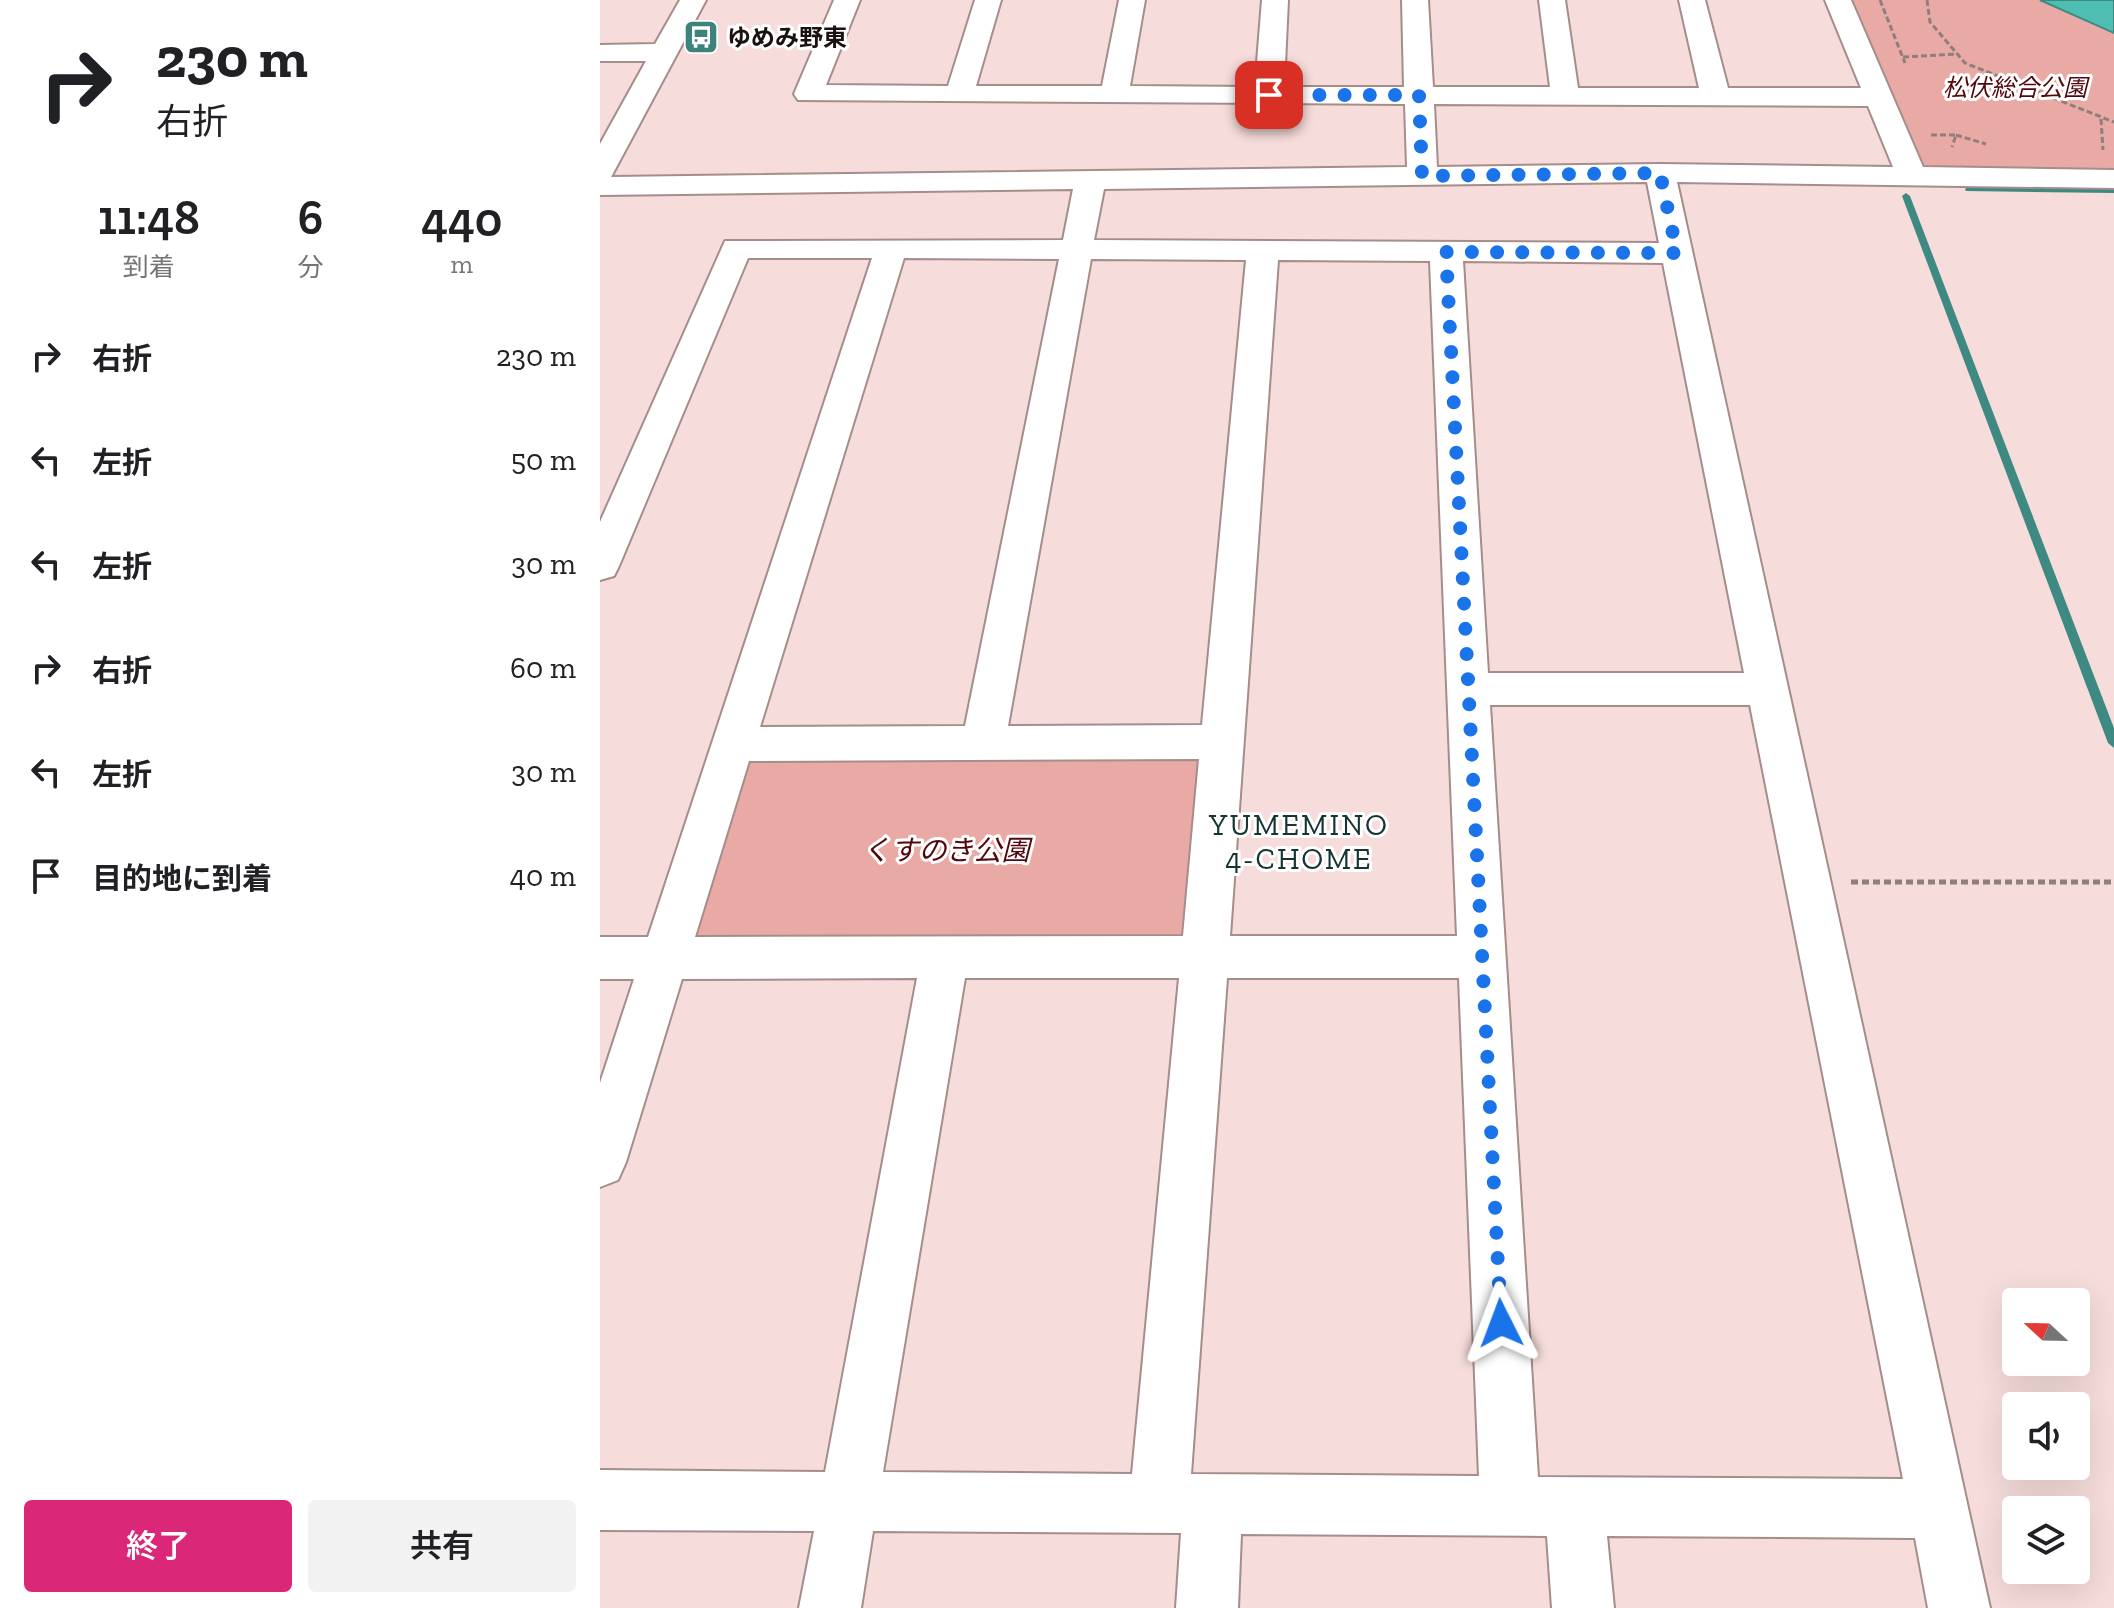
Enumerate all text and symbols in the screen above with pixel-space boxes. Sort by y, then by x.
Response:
bus stop icon: ゆめみ野東 [682,18,720,56]
place label: ゆめみ野東 [727,23,847,52]
text: 230 m [156,24,308,91]
icon: right [24,32,128,136]
pin [1235,61,1303,129]
icon: arrive [1247,73,1291,117]
park label: 松伏総合公園 [1943,73,2090,102]
text: 右折 [156,100,228,143]
text: 11:48 [98,189,200,246]
text: 6 [298,189,323,246]
text: 440 [421,191,502,248]
text: m [451,248,473,280]
text: 到着 [123,251,175,283]
text: 分 [298,251,324,283]
icon: right [24,334,68,378]
text: 230 m [496,338,576,374]
text: 右折 [92,341,152,377]
icon: left [24,438,68,482]
text: 50 m [511,442,576,478]
text: 左折 [92,445,152,481]
icon: left [24,542,68,586]
text: 30 m [511,546,576,582]
text: 左折 [92,549,152,585]
icon: right [24,646,68,690]
text: 60 m [510,650,576,686]
text: 右折 [92,653,152,689]
icon: left [24,750,68,794]
text: 30 m [511,754,576,790]
text: 左折 [92,757,152,793]
district label: YUMEMINO 4-CHOME [1208,807,1389,877]
park label: くすのき公園 [862,834,1034,867]
icon: arrive [24,854,68,898]
text: 40 m [510,858,576,894]
text: 目的地に到着 [92,861,272,897]
position arrow [1459,1281,1543,1365]
north arrow [2002,1288,2090,1376]
map controls [2002,1288,2090,1584]
button: sound [2002,1392,2090,1480]
button: layers [2002,1496,2090,1584]
button: 終了 [24,1500,292,1592]
button: 共有 [308,1500,576,1592]

